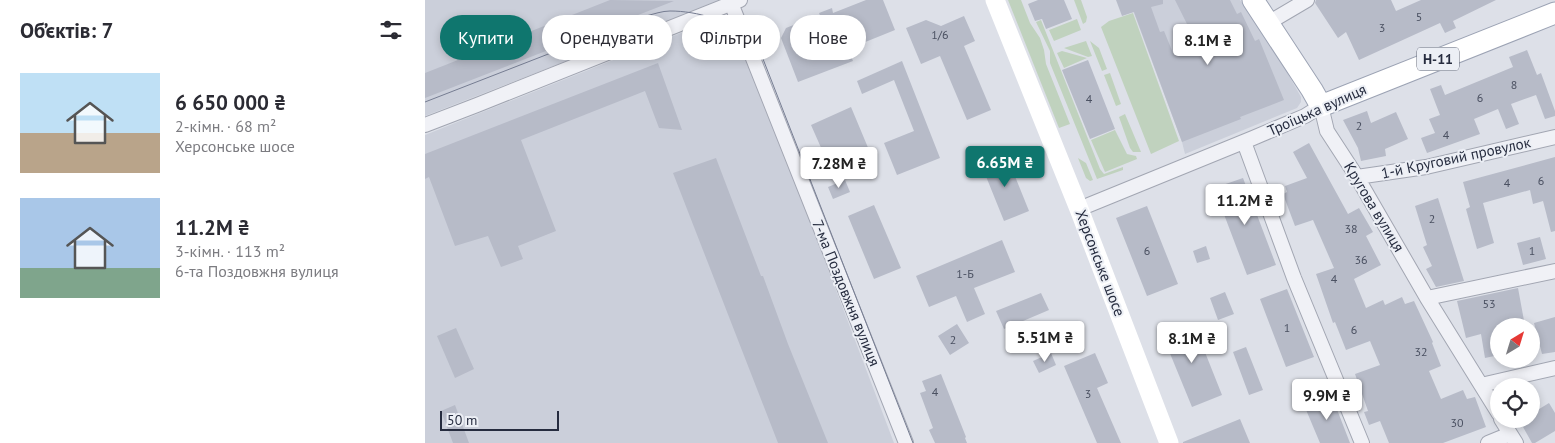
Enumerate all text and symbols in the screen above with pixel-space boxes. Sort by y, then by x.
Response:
house number: 5 [1416,9,1422,24]
chip: Купити [440,15,532,60]
chip: Орендувати [542,15,672,60]
chip: Фільтри [682,15,780,60]
chip: Нове [790,15,866,60]
icon: filters [377,16,405,44]
text: Об’єктів: 7 [20,17,113,44]
house number: 3 [1379,20,1385,35]
pin: 8.1M ₴ [1167,23,1249,66]
house number: 1/6 [931,27,949,42]
text: 8.1M ₴ [1184,30,1232,50]
road number: Н-11 [1417,48,1459,70]
house number: 8 [1511,77,1517,92]
street label: Троїцька вулиця [1264,79,1369,140]
text: 6 650 000 ₴ [175,89,286,116]
house number: 6 [1477,90,1483,105]
house number: 4 [1086,91,1093,106]
icon: home [60,93,120,153]
text: 2-кімн. · 68 m² [175,116,276,136]
house number: 2 [1356,118,1362,133]
house number: 4 [1443,127,1450,142]
street label: 1-й Круговий провулок [1379,132,1533,183]
text: Херсонське шосе [175,136,295,156]
pin: 7.28M ₴ [793,146,885,189]
pin: 6.65M ₴ [959,146,1051,188]
text: 6.65M ₴ [976,152,1034,172]
text: 7.28M ₴ [811,153,867,173]
street label: Кругова вулиця [1340,158,1409,255]
house number: 6 [1538,173,1544,188]
house number: 4 [1504,175,1511,190]
pin: 11.2M ₴ [1199,184,1291,226]
text: 11.2M ₴ [1216,190,1274,210]
street label: Херсонське шосе [1071,207,1129,319]
house number: 2 [1429,211,1435,226]
text: 11.2M ₴ [175,214,250,241]
street label: 7-ма Поздовжня вулиця [808,217,885,369]
icon: home [60,218,120,278]
house number: 38 [1344,221,1358,236]
text: 3-кімн. · 113 m² [175,241,285,261]
house number: 6 [1144,243,1150,258]
house number: 1 [1529,243,1535,258]
house number: 36 [1354,252,1368,267]
text: 6-та Поздовжня вулиця [175,261,339,281]
house number: 1-Б [956,266,974,281]
house number: 4 [1331,271,1338,286]
house number: 53 [1482,296,1496,311]
north arrow [1490,318,1540,368]
map controls [1490,318,1540,428]
pin: 5.51M ₴ [999,320,1091,363]
house number: 1 [1284,320,1290,335]
pin: 8.1M ₴ [1151,322,1233,364]
house number: 6 [1351,322,1357,337]
text: 5.51M ₴ [1016,327,1074,347]
text: 8.1M ₴ [1168,328,1216,348]
house number: 2 [950,332,956,347]
house number: 32 [1414,344,1428,359]
pin: 9.9M ₴ [1286,378,1368,421]
button: locate [1490,378,1540,428]
house number: 4 [932,384,939,399]
text: 9.9M ₴ [1303,385,1351,405]
house number: 3 [1085,386,1091,401]
scale bar [440,408,559,431]
text: 50 m [447,411,477,429]
house number: 30 [1450,415,1464,430]

